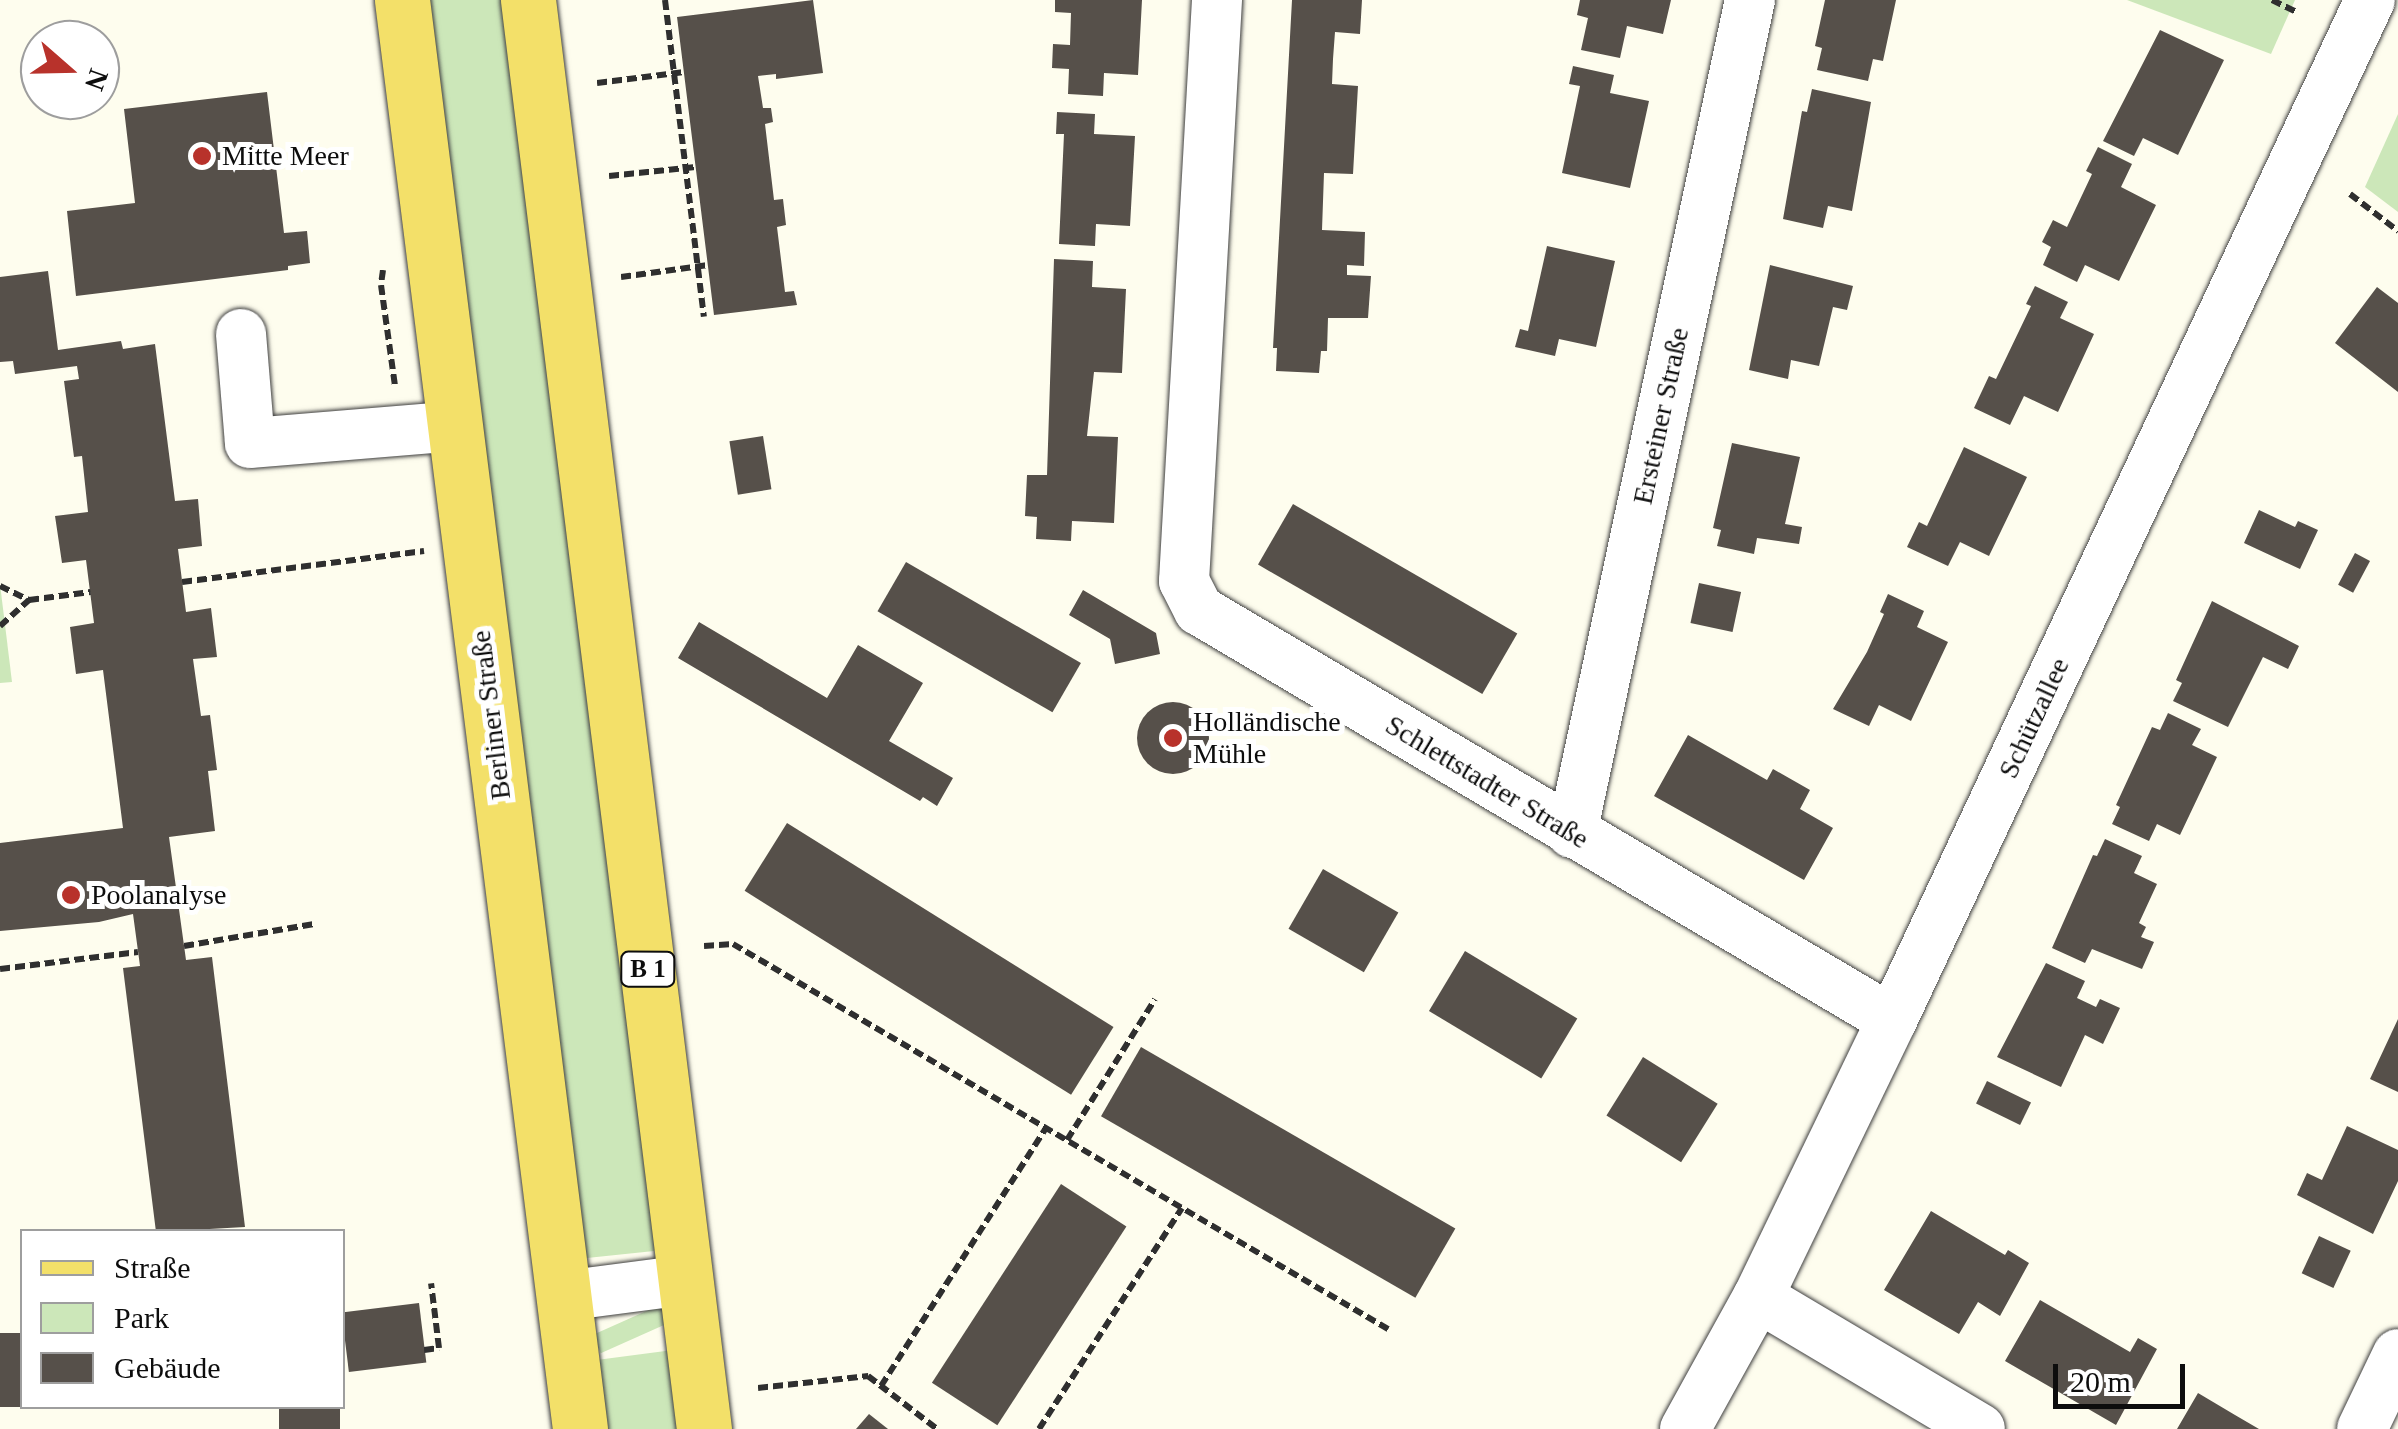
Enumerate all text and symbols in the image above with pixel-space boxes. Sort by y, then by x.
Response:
north arrow [20,20,120,120]
text: N [79,65,115,95]
place label: Mitte Meer [222,139,349,173]
marker: Mitte Meer [191,145,213,167]
street label: Ersteiner Straße [1626,325,1696,507]
street label: Berliner Straße [464,628,518,802]
street label: Schützallee [1992,652,2076,784]
place label: Holländische Mühle [1193,705,1341,771]
street label: Schlettstadter Straße [1379,708,1595,856]
marker: Holländische Mühle [1162,727,1184,749]
place label: Poolanalyse [91,878,226,912]
marker: Poolanalyse [60,884,82,906]
road number: B 1 [618,949,678,989]
legend [20,1229,345,1409]
text: Straße [114,1251,191,1284]
text: Park [114,1301,169,1334]
scale bar [2058,1344,2190,1406]
text: Gebäude [114,1351,221,1384]
text: 20 m [2070,1365,2131,1398]

